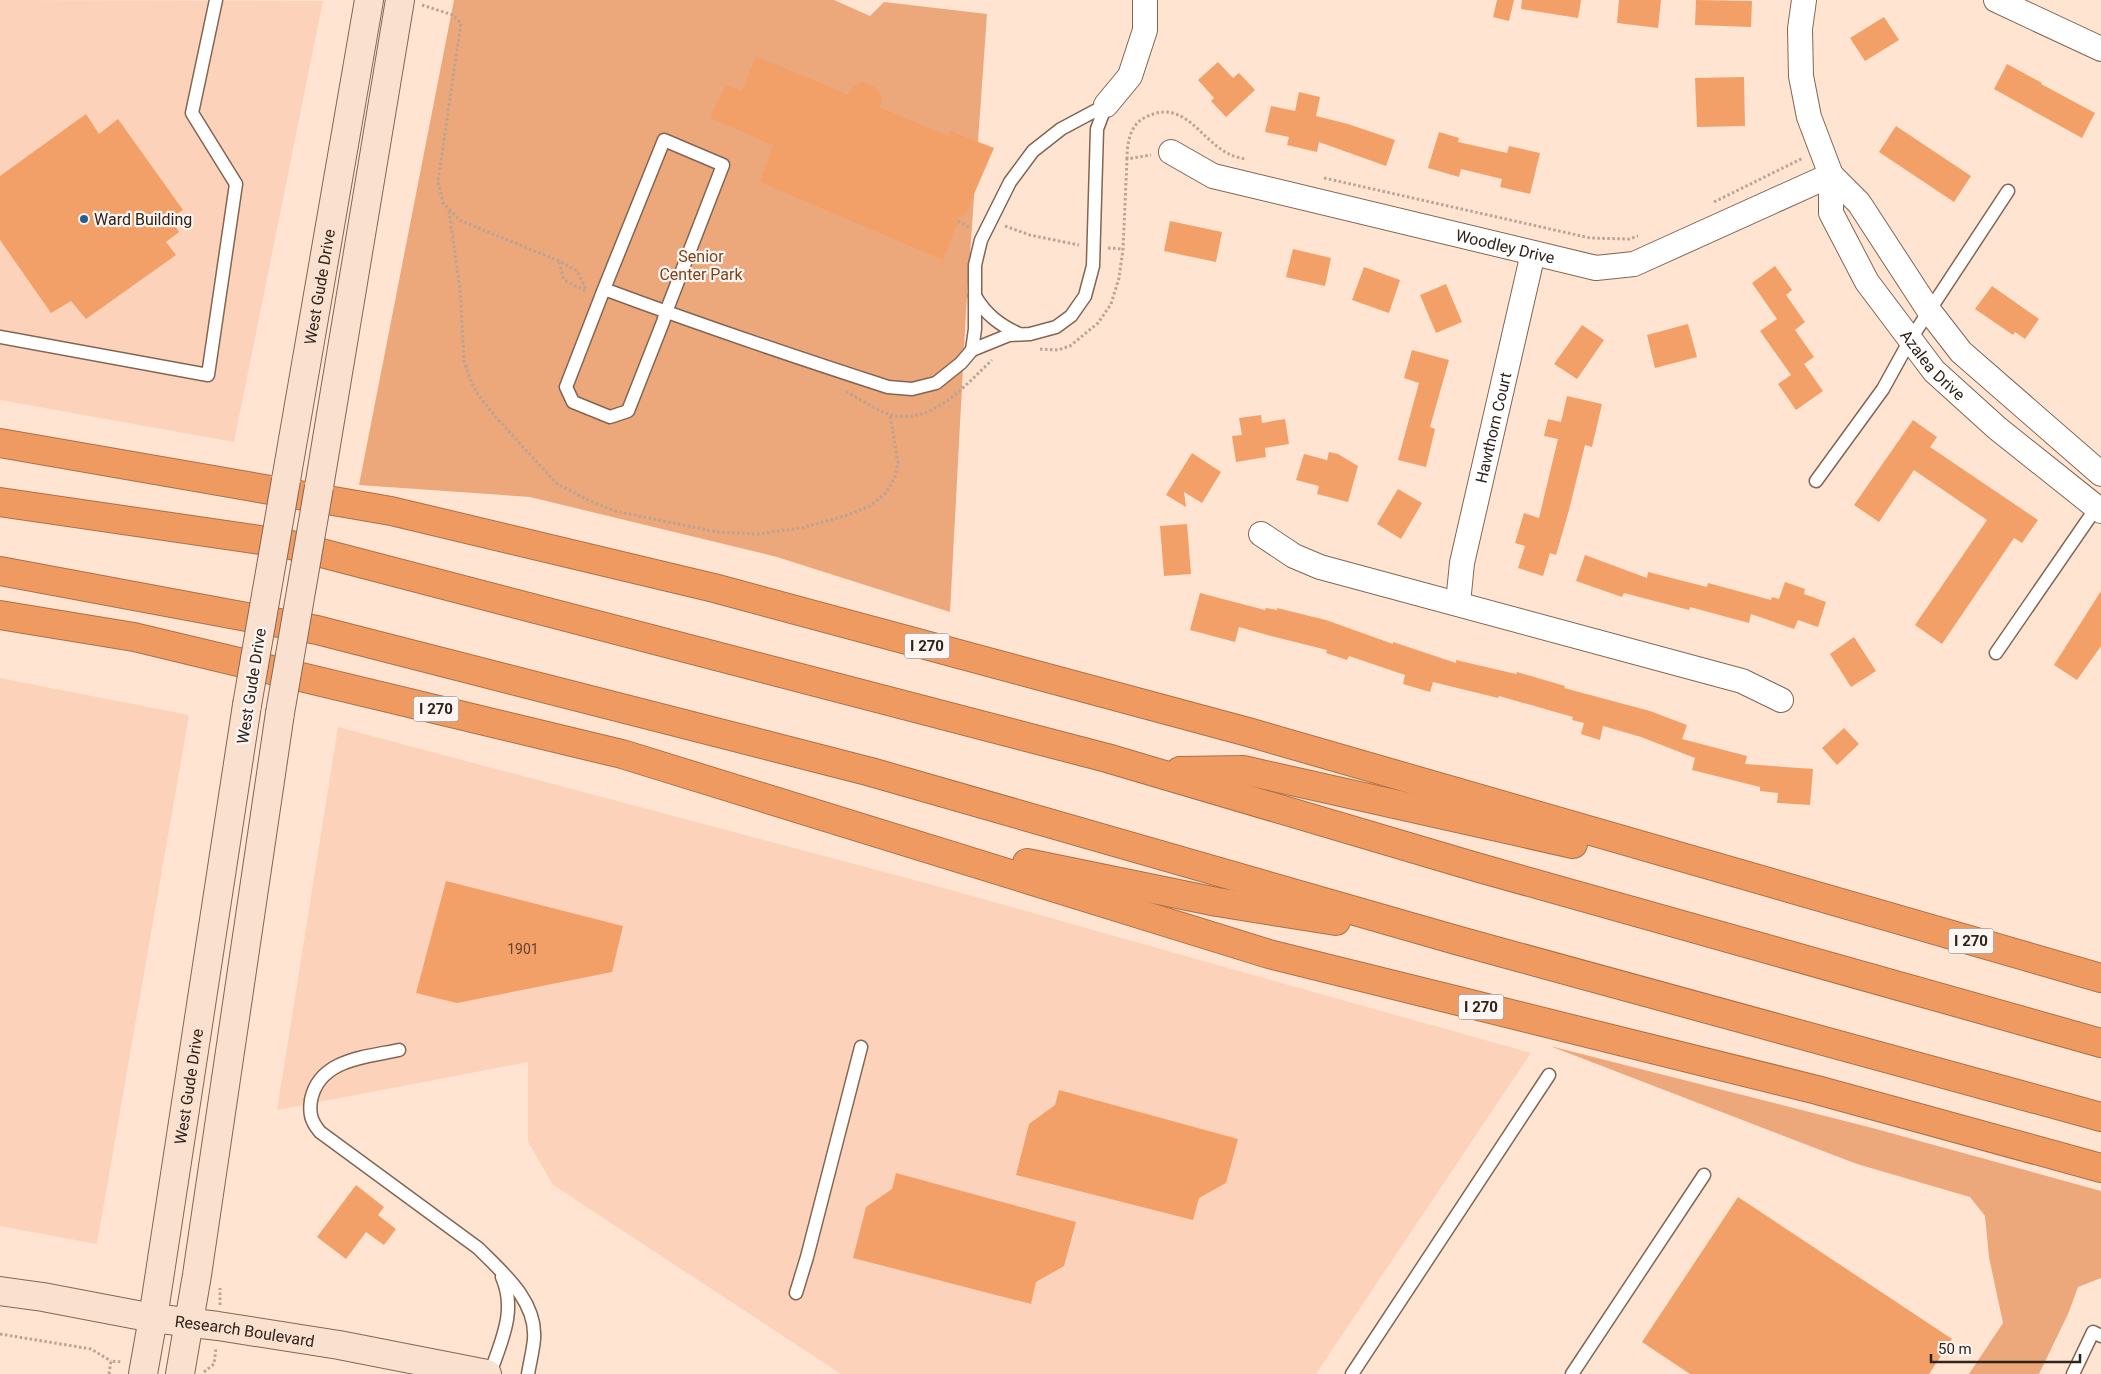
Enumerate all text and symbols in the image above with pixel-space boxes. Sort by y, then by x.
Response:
place label: Ward Building [94,210,192,229]
marker: Ward Building [78,213,90,225]
street label: Woodley Drive [1454,226,1557,268]
street label: West Gude Drive [301,228,339,346]
park label: Senior Center Park [659,247,743,284]
street label: Azalea Drive [1896,326,1969,404]
street label: Hawthorn Court [1472,371,1515,485]
street label: West Gude Drive [233,627,270,745]
road number: I 270 [904,634,950,658]
road number: I 270 [414,696,458,722]
road number: I 270 [1948,928,1994,954]
house number: 1901 [507,941,539,957]
road number: I 270 [1458,994,1504,1020]
street label: West Gude Drive [171,1027,207,1146]
street label: Research Boulevard [174,1312,316,1351]
scale bar [1931,1332,2080,1364]
text: 50 m [1938,1340,1972,1358]

